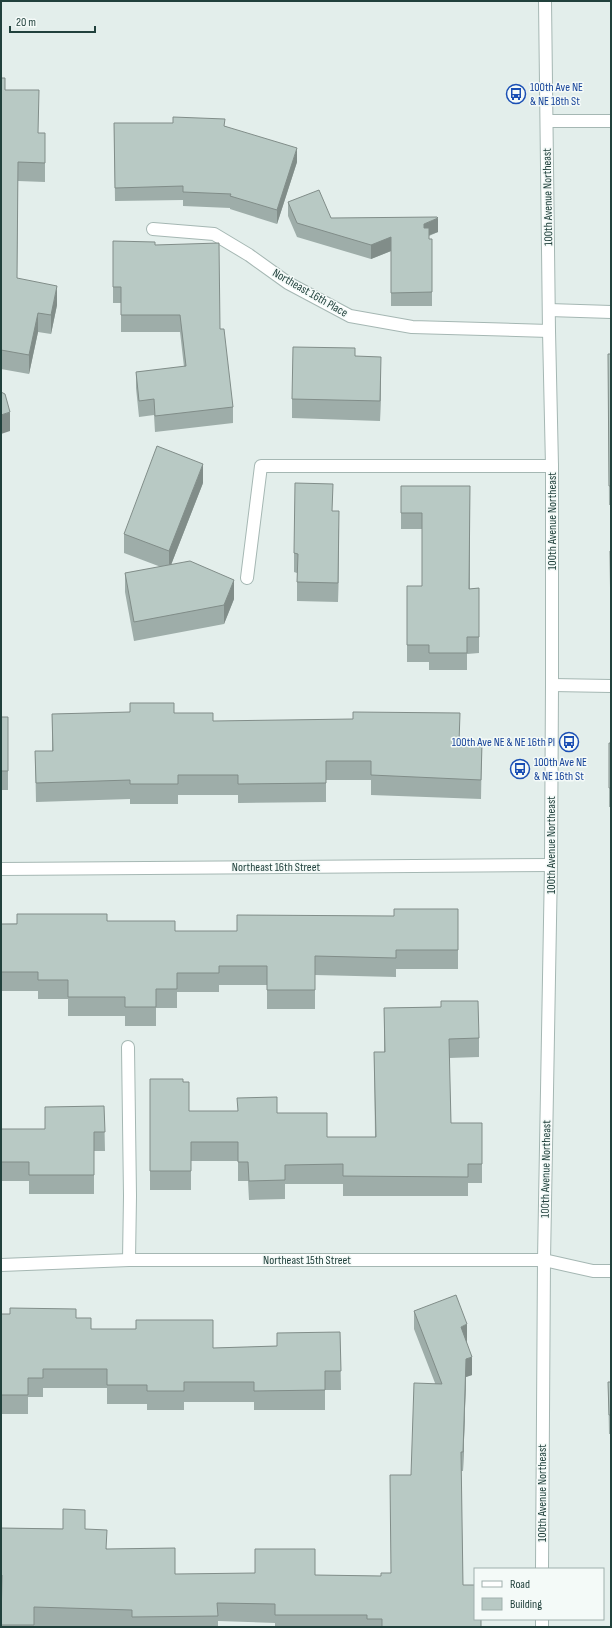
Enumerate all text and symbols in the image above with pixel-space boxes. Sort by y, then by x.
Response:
scale bar [10,8,95,34]
text: 20 m [16,15,36,30]
place label: 100th Ave NE & NE 18th St [530,80,583,109]
bus stop icon: 100th Ave NE & NE 18th St [505,83,527,105]
street label: 100th Avenue Northeast [540,148,556,246]
street label: Northeast 16th Place [270,265,350,321]
street label: 100th Avenue Northeast [545,472,560,570]
bus stop icon: 100th Ave NE & NE 16th Pl [558,731,580,753]
place label: 100th Ave NE & NE 16th Pl [452,735,555,750]
place label: 100th Ave NE & NE 16th St [534,755,587,784]
bus stop icon: 100th Ave NE & NE 16th St [509,758,531,780]
street label: 100th Avenue Northeast [544,796,559,894]
street label: Northeast 16th Street [232,860,320,875]
street label: 100th Avenue Northeast [538,1120,554,1218]
street label: Northeast 15th Street [263,1253,351,1268]
street label: 100th Avenue Northeast [535,1444,550,1542]
legend [474,1568,604,1620]
text: Road [510,1577,530,1592]
text: Building [510,1597,542,1612]

